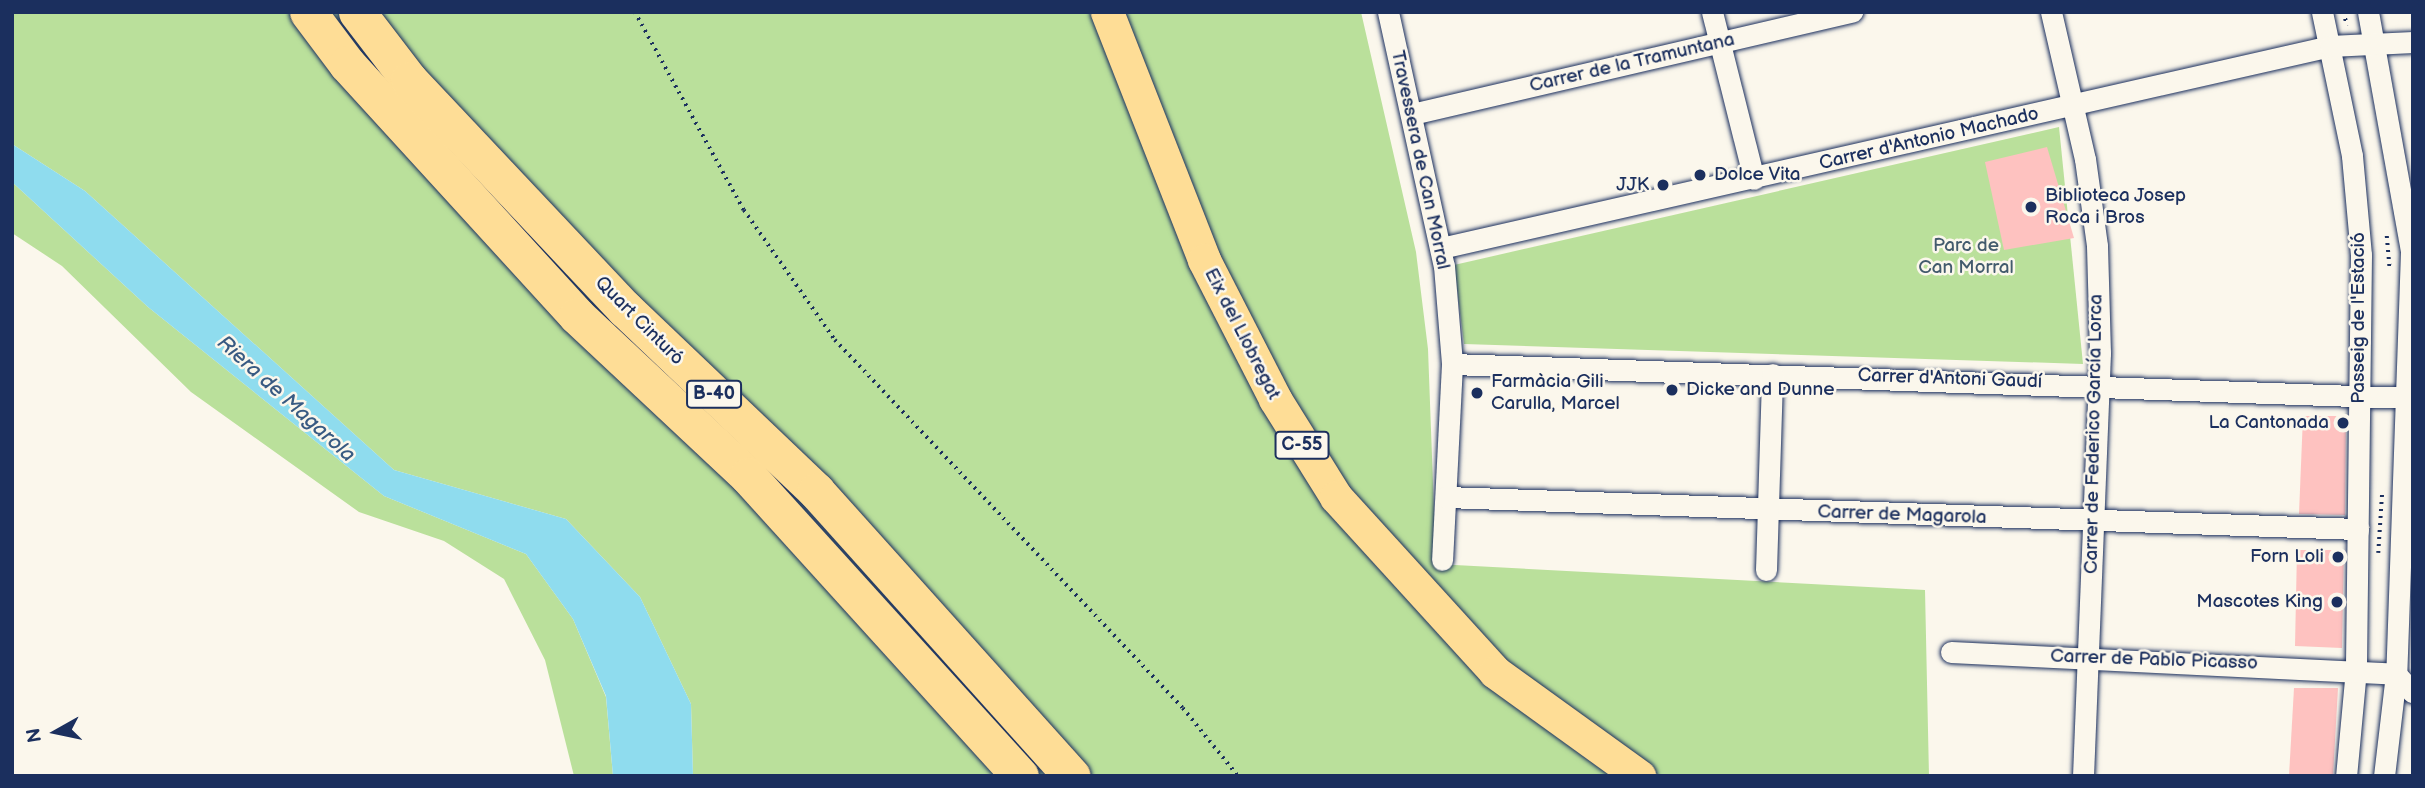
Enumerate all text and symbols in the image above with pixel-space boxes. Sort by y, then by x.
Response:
street label: Carrer de la Tramuntana [1527,28,1737,98]
street label: Travessera de Can Morral [1386,48,1454,272]
street label: Carrer d'Antonio Machado [1817,103,2041,175]
place label: Dolce Vita [1714,164,1801,186]
marker: Dolce Vita [1692,167,1708,183]
place label: JJK [1616,174,1649,196]
marker: JJK [1655,177,1671,193]
place label: Biblioteca Josep Roca i Bros [2045,185,2187,229]
marker: Biblioteca Josep Roca i Bros [2023,199,2039,215]
street label: Passeig de l'Estació [2348,232,2370,404]
park label: Parc de Can Morral [1918,235,2014,279]
street label: Eix del Llobregat [1199,265,1285,403]
street label: Quart Cinturó [590,272,688,370]
street label: Carrer de Federico García Lorca [2080,294,2108,574]
water label: Riera de Magarola [212,330,360,468]
street label: Carrer d'Antoni Gaudí [1857,364,2043,394]
place label: Farmàcia Gili Carulla, Marcel [1491,371,1620,415]
place label: Dicke and Dunne [1686,379,1834,401]
road number: B-40 [686,380,742,408]
marker: Dicke and Dunne [1664,382,1680,398]
marker: Farmàcia Gili Carulla, Marcel [1469,385,1485,401]
place label: La Cantonada [2209,412,2329,434]
marker: La Cantonada [2335,415,2351,431]
road number: C-55 [1274,430,1330,460]
street label: Carrer de Magarola [1817,501,1987,529]
place label: Forn Loli [2250,546,2324,568]
marker: Forn Loli [2330,549,2346,565]
place label: Mascotes King [2196,591,2323,613]
marker: Mascotes King [2329,594,2345,610]
street label: Carrer de Pablo Picasso [2050,645,2258,675]
north arrow [21,697,91,767]
text: N [22,727,47,744]

